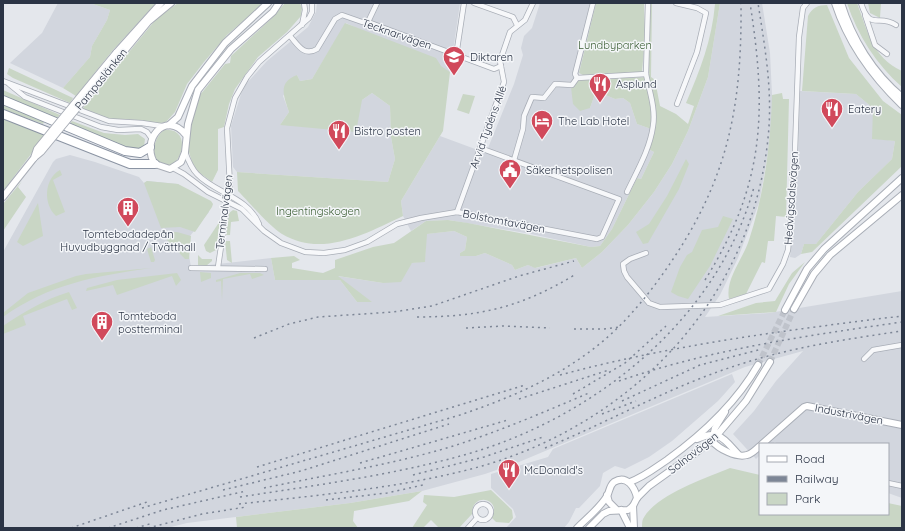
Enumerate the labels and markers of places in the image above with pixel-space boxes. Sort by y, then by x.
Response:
school or university icon: Diktaren [441,44,467,77]
place label: Diktaren [470,50,513,64]
restaurant icon: Asplund [587,71,613,104]
place label: Asplund [616,77,657,91]
restaurant icon: Eatery [819,96,845,129]
place label: Eatery [848,102,881,116]
hotel icon: The Lab Hotel [529,108,555,141]
place label: The Lab Hotel [558,114,629,128]
restaurant icon: Bistro posten [326,118,352,151]
place label: Bistro posten [354,124,421,138]
public building icon: Säkerhetspolisen [497,157,523,190]
place label: Säkerhetspolisen [526,163,612,177]
building icon: Tomtebodadepån Huvudbyggnad / Tvätthall [115,195,141,228]
place label: Tomtebodadepån Huvudbyggnad / Tvätthall [60,227,196,254]
building icon: Tomteboda postterminal [89,309,115,342]
place label: Tomteboda postterminal [118,309,182,336]
restaurant icon: McDonald's [496,457,522,490]
place label: McDonald's [524,463,583,477]

